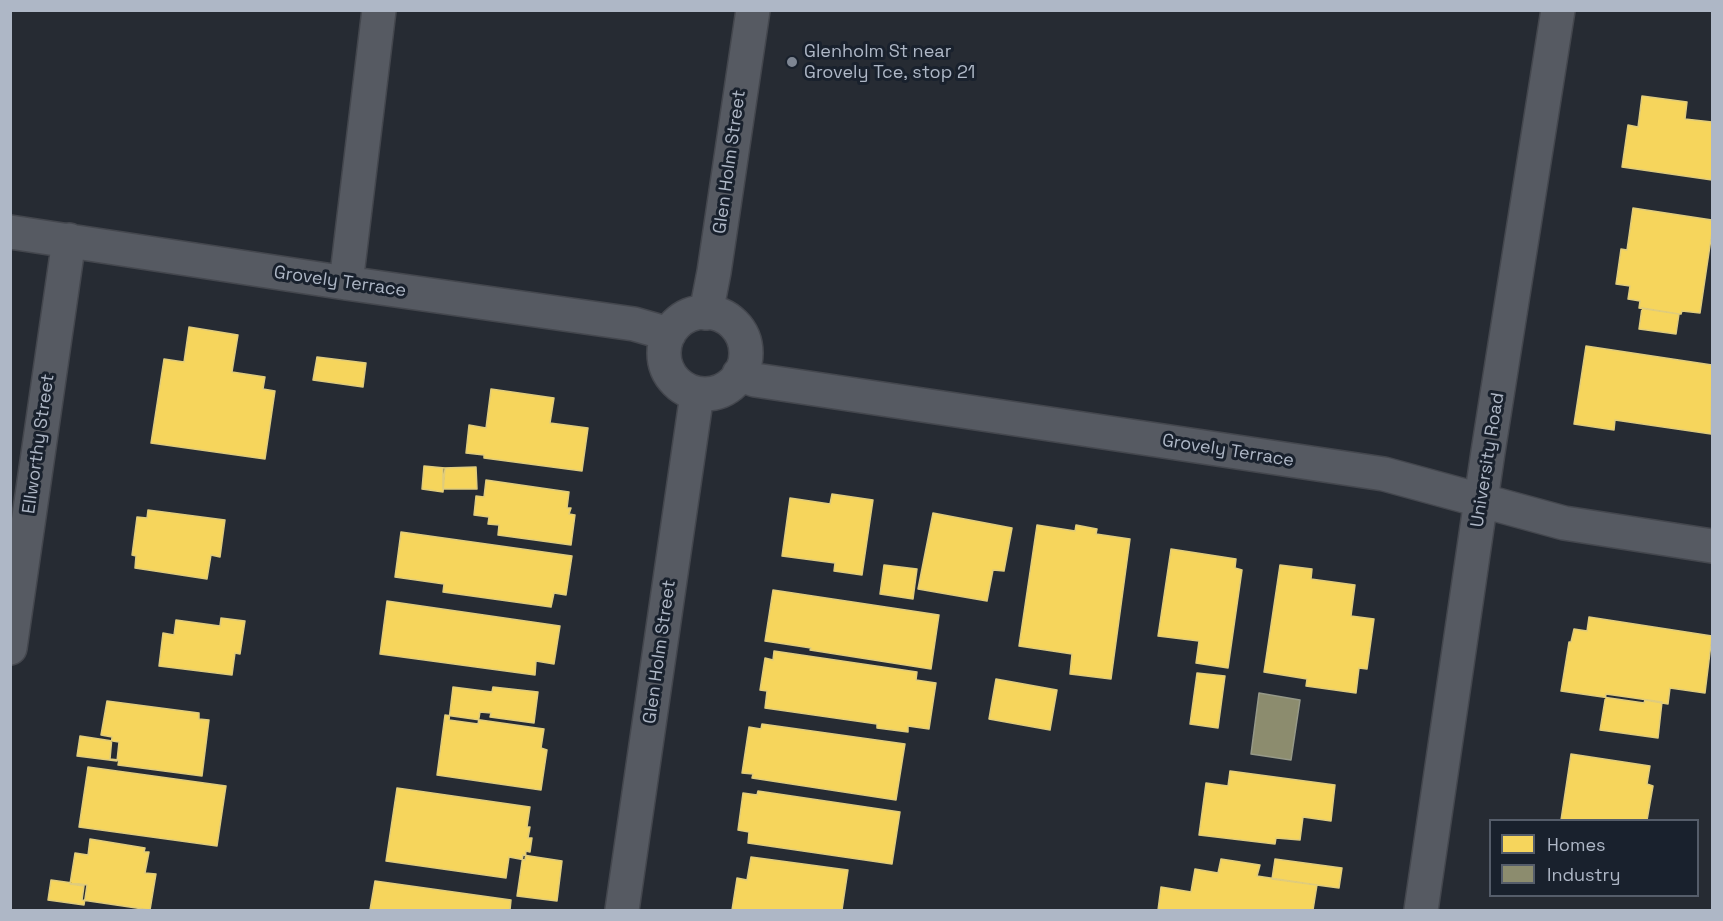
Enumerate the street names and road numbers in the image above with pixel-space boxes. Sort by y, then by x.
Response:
street label: Glen Holm Street [709,89,751,235]
street label: Grovely Terrace [272,262,408,302]
street label: Ellworthy Street [18,373,60,515]
street label: University Road [1467,391,1509,529]
street label: Grovely Terrace [1160,430,1296,472]
street label: Glen Holm Street [639,579,681,725]

